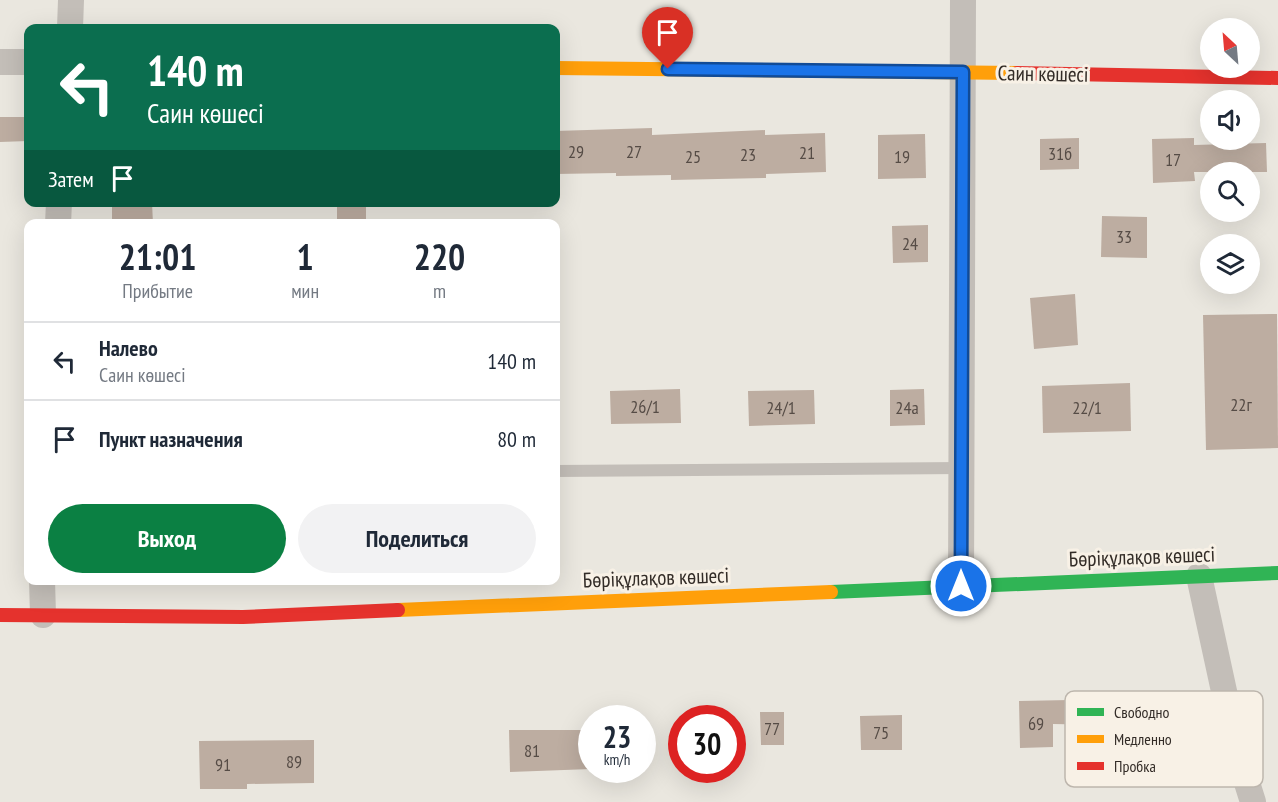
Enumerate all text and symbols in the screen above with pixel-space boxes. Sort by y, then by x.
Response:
pin [642,7,693,69]
icon: arrive [651,16,684,49]
north arrow [1200,18,1260,78]
map controls [1200,18,1260,294]
text: 140 m [147,43,244,98]
icon: left [48,48,126,126]
street label: Саин көшесі [997,59,1089,88]
button: sound [1200,90,1260,150]
text: Саин көшесі [147,96,264,130]
house number: 29 [568,140,584,163]
house number: 27 [626,140,642,163]
house number: 21 [799,141,815,164]
house number: 31б [1048,142,1072,165]
house number: 23 [740,143,756,166]
house number: 25 [685,145,701,168]
house number: 19 [894,145,910,168]
house number: 17 [1165,148,1181,171]
icon: arrive [106,162,139,195]
button: search [1200,162,1260,222]
text: Затем [48,165,94,193]
house number: 33 [1116,225,1132,248]
house number: 24 [902,232,918,255]
text: 21:01 [119,233,197,280]
text: 1 [297,233,314,280]
text: 220 [414,233,465,280]
button: layers [1200,234,1260,294]
text: Прибытие [122,278,193,304]
text: мин [291,278,319,304]
text: m [433,278,446,304]
text: Налево [99,334,158,362]
icon: left [48,345,81,378]
text: 140 m [487,347,536,375]
text: Саин көшесі [99,362,186,388]
house number: 22г [1230,393,1252,416]
house number: 26/1 [630,395,660,418]
house number: 24/1 [766,396,796,419]
house number: 24а [895,396,919,419]
house number: 22/1 [1072,396,1102,419]
icon: arrive [48,423,81,456]
text: Пункт назначения [99,425,243,453]
text: 80 m [497,425,536,453]
button: Выход [48,504,286,573]
button: Поделиться [298,504,536,573]
street label: Бөріқұлақов көшесі [1068,540,1216,573]
position arrow [929,554,993,618]
street label: Бөріқұлақов көшесі [582,561,730,594]
legend [1065,691,1263,787]
text: Свободно [1114,702,1169,722]
speed limit sign: 30 [668,705,746,783]
house number: 69 [1028,712,1044,735]
text: 23 [603,717,631,756]
house number: 77 [764,717,780,740]
house number: 75 [873,721,889,744]
text: Медленно [1114,729,1172,749]
house number: 81 [524,739,540,762]
house number: 89 [286,750,302,773]
text: km/h [604,750,630,769]
house number: 91 [215,753,231,776]
text: Пробка [1114,756,1156,776]

